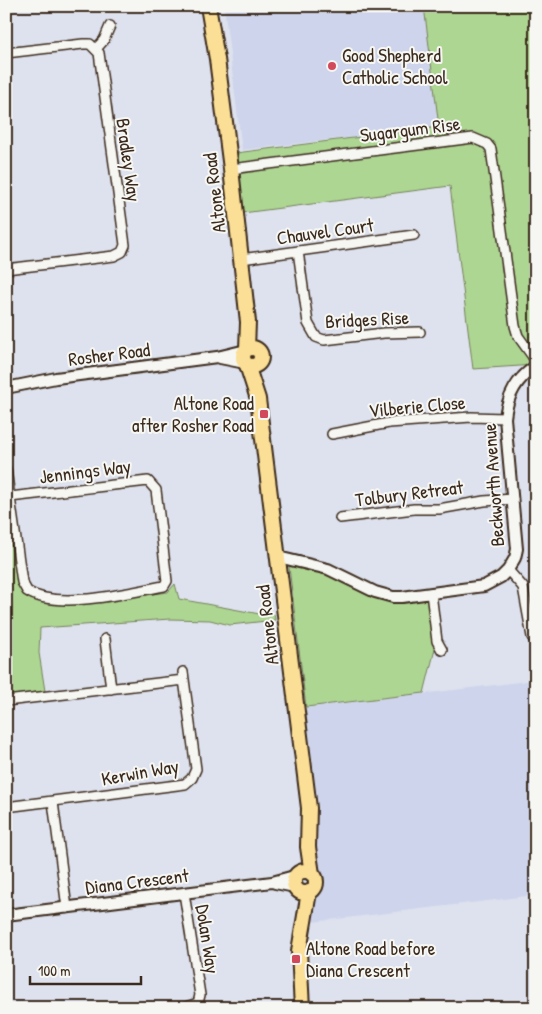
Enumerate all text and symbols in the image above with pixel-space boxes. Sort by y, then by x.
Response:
place label: Good Shepherd Catholic School [342,42,448,90]
marker: Good Shepherd Catholic School [326,60,338,72]
street label: Sugargum Rise [358,110,462,148]
street label: Bradley Way [110,117,148,203]
street label: Altone Road [196,151,232,234]
street label: Chauvel Court [275,211,376,251]
street label: Bridges Rise [324,304,410,334]
street label: Rosher Road [67,336,152,372]
street label: Vilberie Close [368,389,467,423]
place label: Altone Road after Rosher Road [132,390,255,438]
marker: Altone Road after Rosher Road [258,408,270,420]
street label: Beckworth Avenue [476,422,510,547]
street label: Jennings Way [38,452,132,490]
street label: Tolbury Retreat [354,473,465,513]
street label: Altone Road [249,583,285,666]
street label: Kerwin Way [99,752,181,792]
street label: Diana Crescent [84,862,191,900]
street label: Dolan Way [190,903,226,975]
place label: Altone Road before Diana Crescent [306,935,436,983]
marker: Altone Road before Diana Crescent [290,953,302,965]
scale bar [30,954,141,986]
text: 100 m [38,960,71,981]

